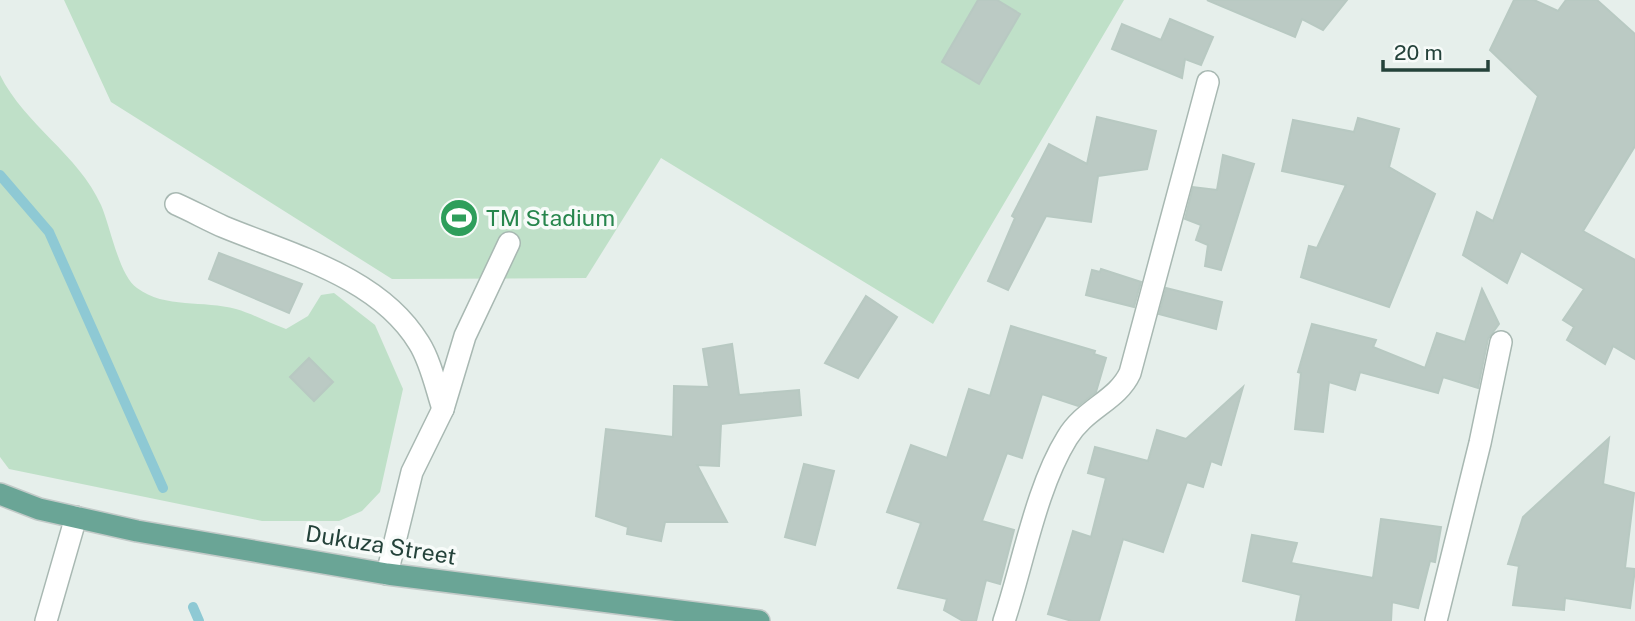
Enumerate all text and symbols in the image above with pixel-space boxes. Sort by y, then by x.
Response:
scale bar [1383,28,1488,72]
text: 20 m [1394,40,1443,65]
sports icon: TM Stadium [438,197,480,239]
place label: TM Stadium [486,204,615,231]
street label: Dukuza Street [304,519,458,570]

